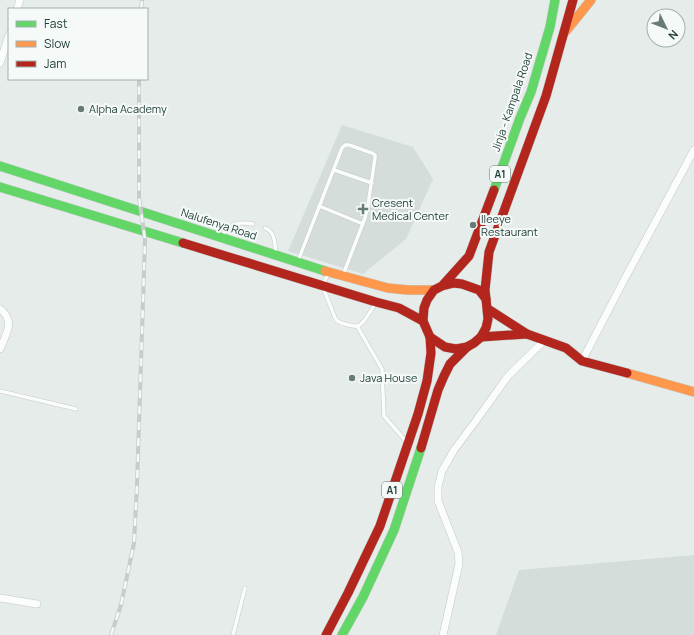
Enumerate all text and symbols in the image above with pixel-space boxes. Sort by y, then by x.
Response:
legend [8,8,148,80]
north arrow [646,8,686,48]
text: Fast [44,15,68,32]
text: N [665,27,682,43]
text: Slow [44,35,70,52]
street label: Jinja - Kampala Road [488,50,535,153]
text: Jam [44,55,66,72]
place label: Alpha Academy [89,101,167,116]
marker: Alpha Academy [76,104,86,114]
road number: A1 [490,166,510,182]
place label: Cresent Medical Center [372,195,449,223]
marker: Cresent Medical Center [357,203,369,215]
street label: Nalufenya Road [179,204,259,243]
place label: Ileeye Restaurant [481,211,538,239]
marker: Ileeye Restaurant [468,220,478,230]
place label: Java House [360,370,418,385]
marker: Java House [347,373,357,383]
road number: A1 [382,482,402,498]

